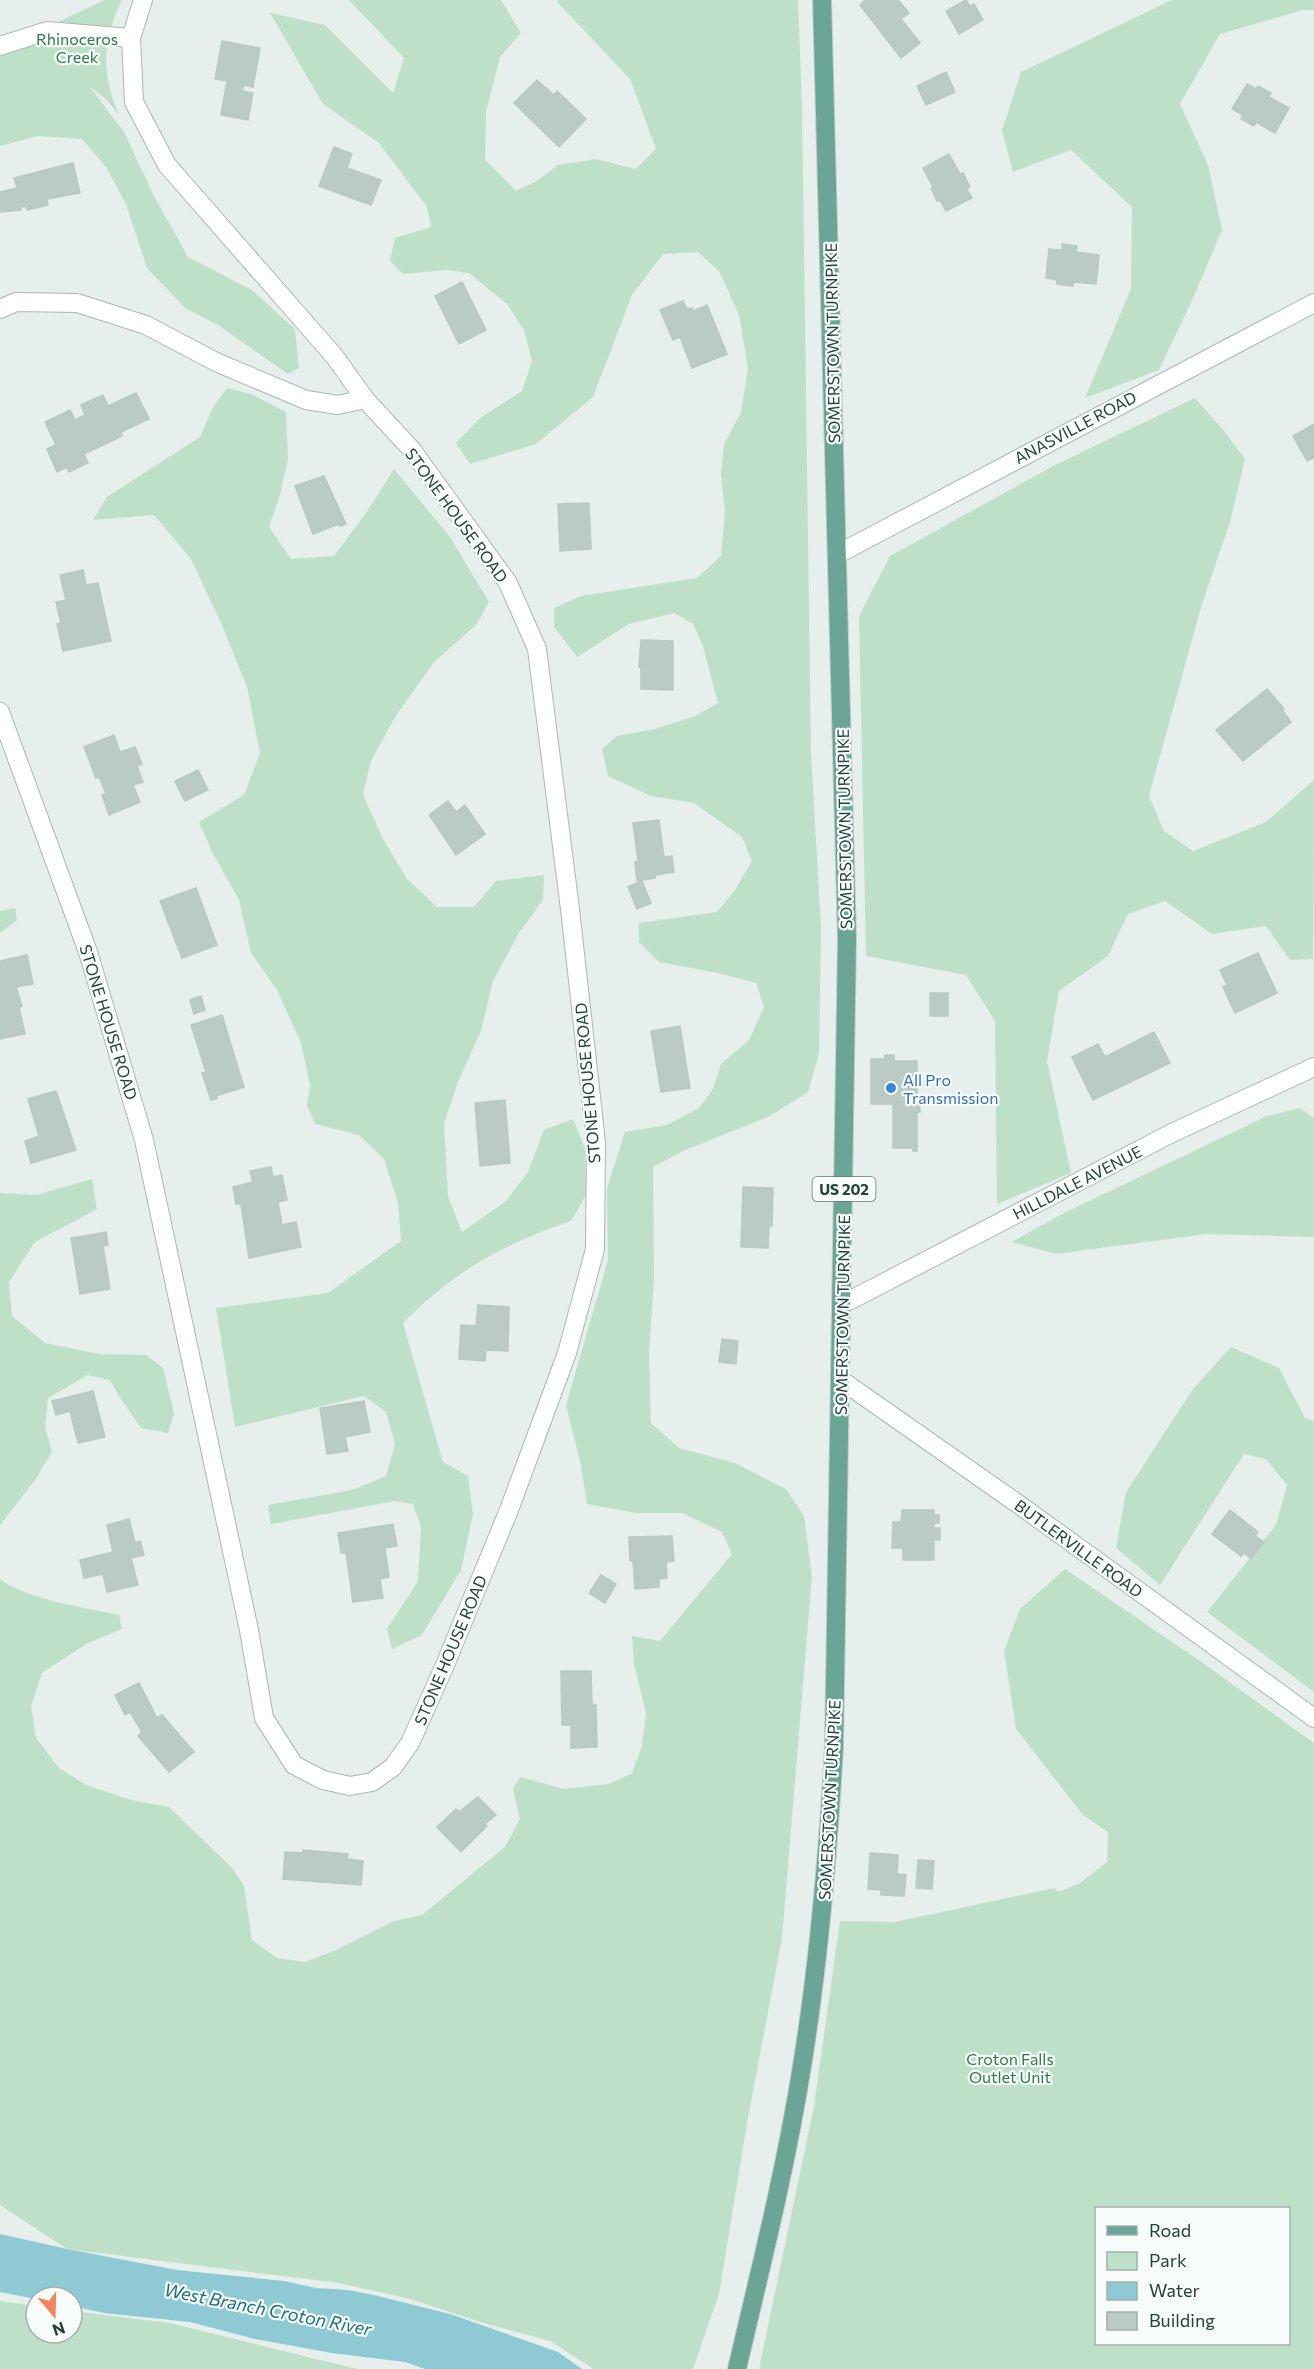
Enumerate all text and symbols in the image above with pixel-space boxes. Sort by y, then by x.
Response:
park label: Rhinoceros Creek [36,29,118,66]
street label: SOMERSTOWN TURNPIKE [821,243,843,443]
street label: ANASVILLE ROAD [1011,387,1139,467]
street label: STONE HOUSE ROAD [402,444,512,586]
street label: SOMERSTOWN TURNPIKE [833,729,855,929]
street label: STONE HOUSE ROAD [76,942,142,1102]
street label: STONE HOUSE ROAD [571,1002,603,1164]
place label: All Pro Transmission [903,1070,998,1107]
marker: All Pro Transmission [884,1081,898,1095]
street label: HILLDALE AVENUE [1009,1141,1145,1223]
road number: US 202 [812,1177,876,1201]
street label: SOMERSTOWN TURNPIKE [831,1215,853,1415]
street label: BUTLERVILLE ROAD [1011,1495,1147,1601]
street label: STONE HOUSE ROAD [410,1572,490,1728]
street label: SOMERSTOWN TURNPIKE [814,1699,844,1901]
park label: Croton Falls Outlet Unit [966,2049,1054,2086]
legend [1095,2207,1290,2345]
text: Road [1149,2219,1191,2241]
text: Park [1149,2249,1187,2271]
water label: West Branch Croton River [163,2278,374,2340]
text: Water [1149,2279,1200,2301]
north arrow [24,2285,84,2345]
text: Building [1149,2309,1215,2331]
text: N [50,2319,68,2341]

